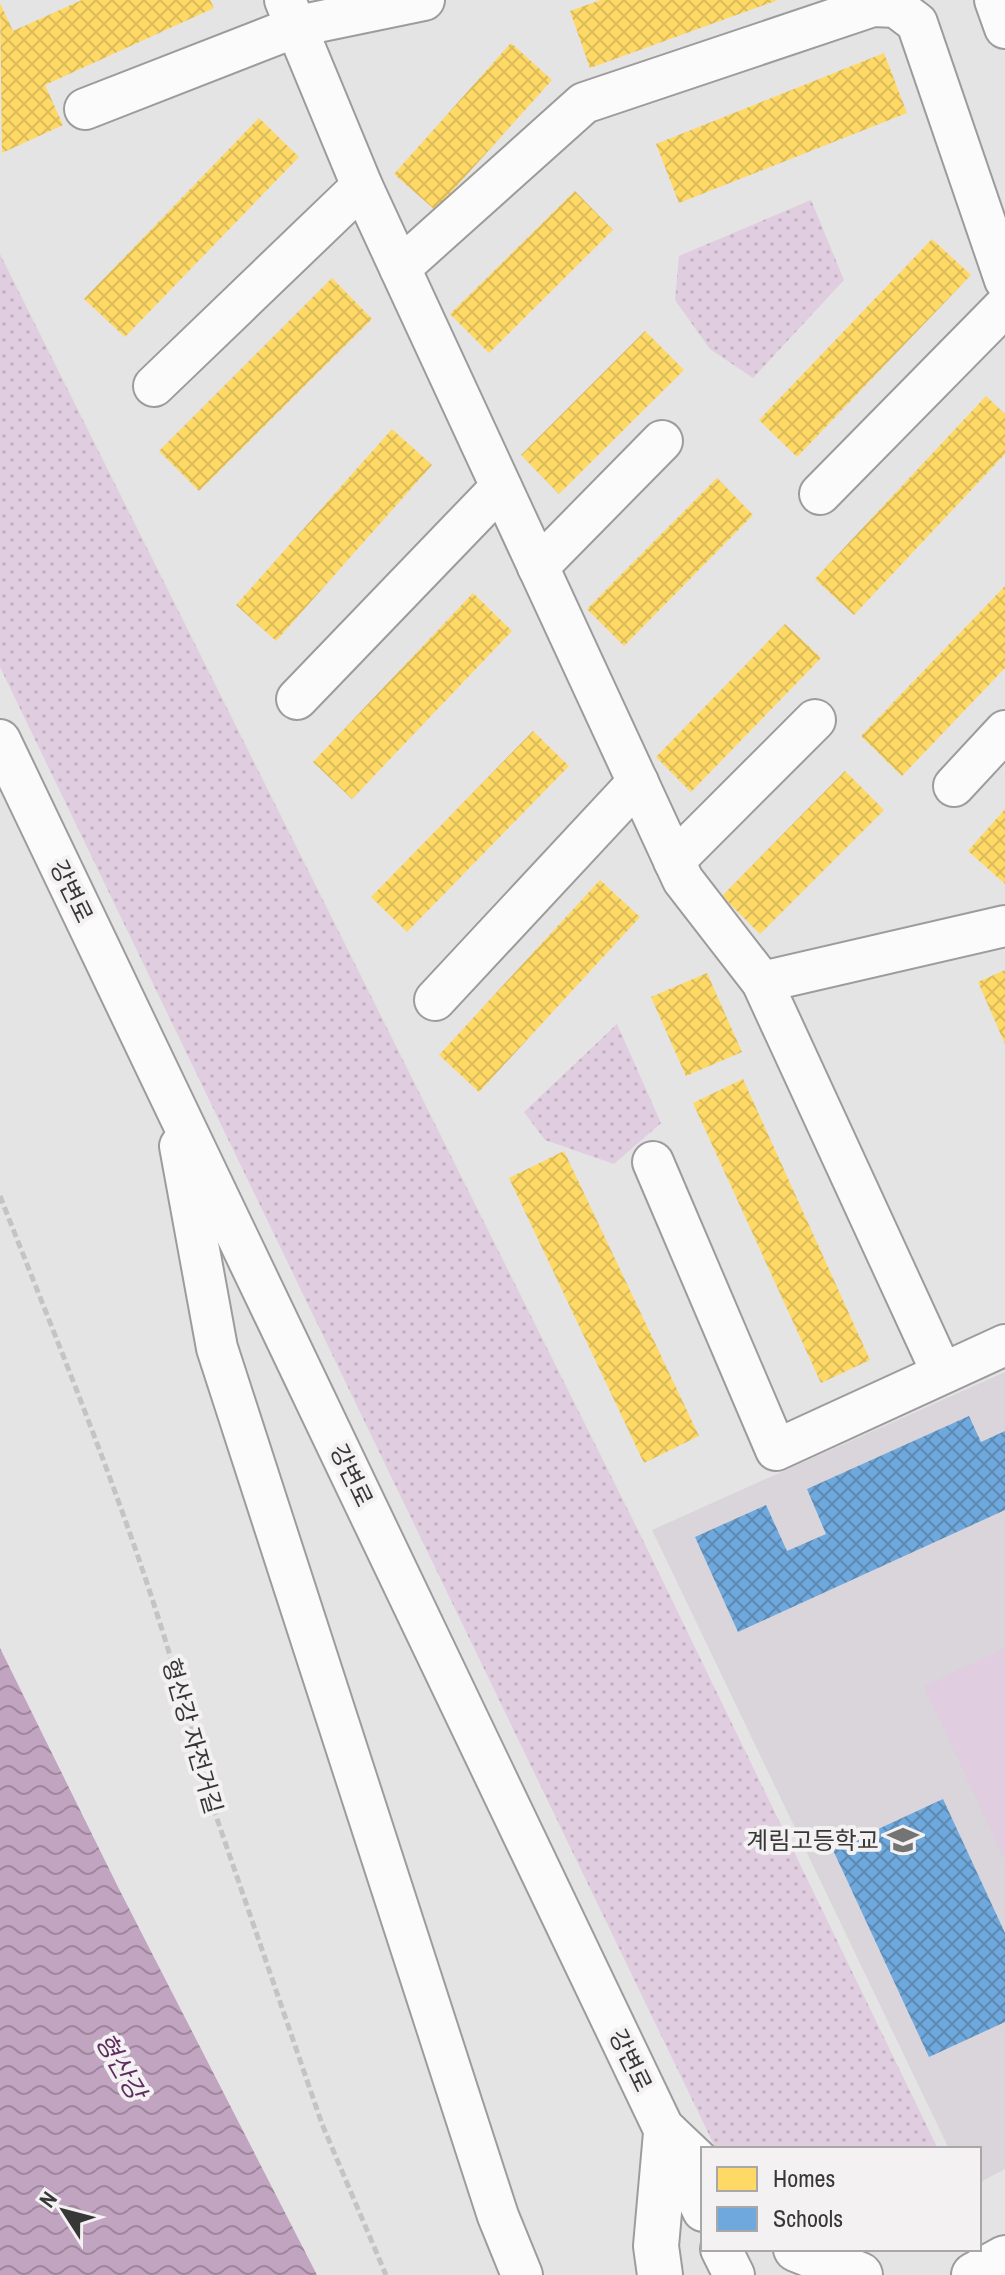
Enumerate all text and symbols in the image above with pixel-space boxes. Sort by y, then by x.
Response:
street label: 강변로 [43,854,101,928]
street label: 강변로 [323,1438,381,1512]
street label: 형산강 자전거길 [156,1655,230,1817]
school or university icon: 계림고등학교 [886,1823,920,1857]
place label: 계림고등학교 [747,1824,879,1856]
street label: 강변로 [602,2023,660,2097]
water label: 형산강 [88,2026,156,2108]
legend [701,2147,981,2251]
text: Homes [773,2162,835,2194]
north arrow [24,2171,104,2251]
text: N [32,2185,64,2213]
text: Schools [773,2202,843,2234]

